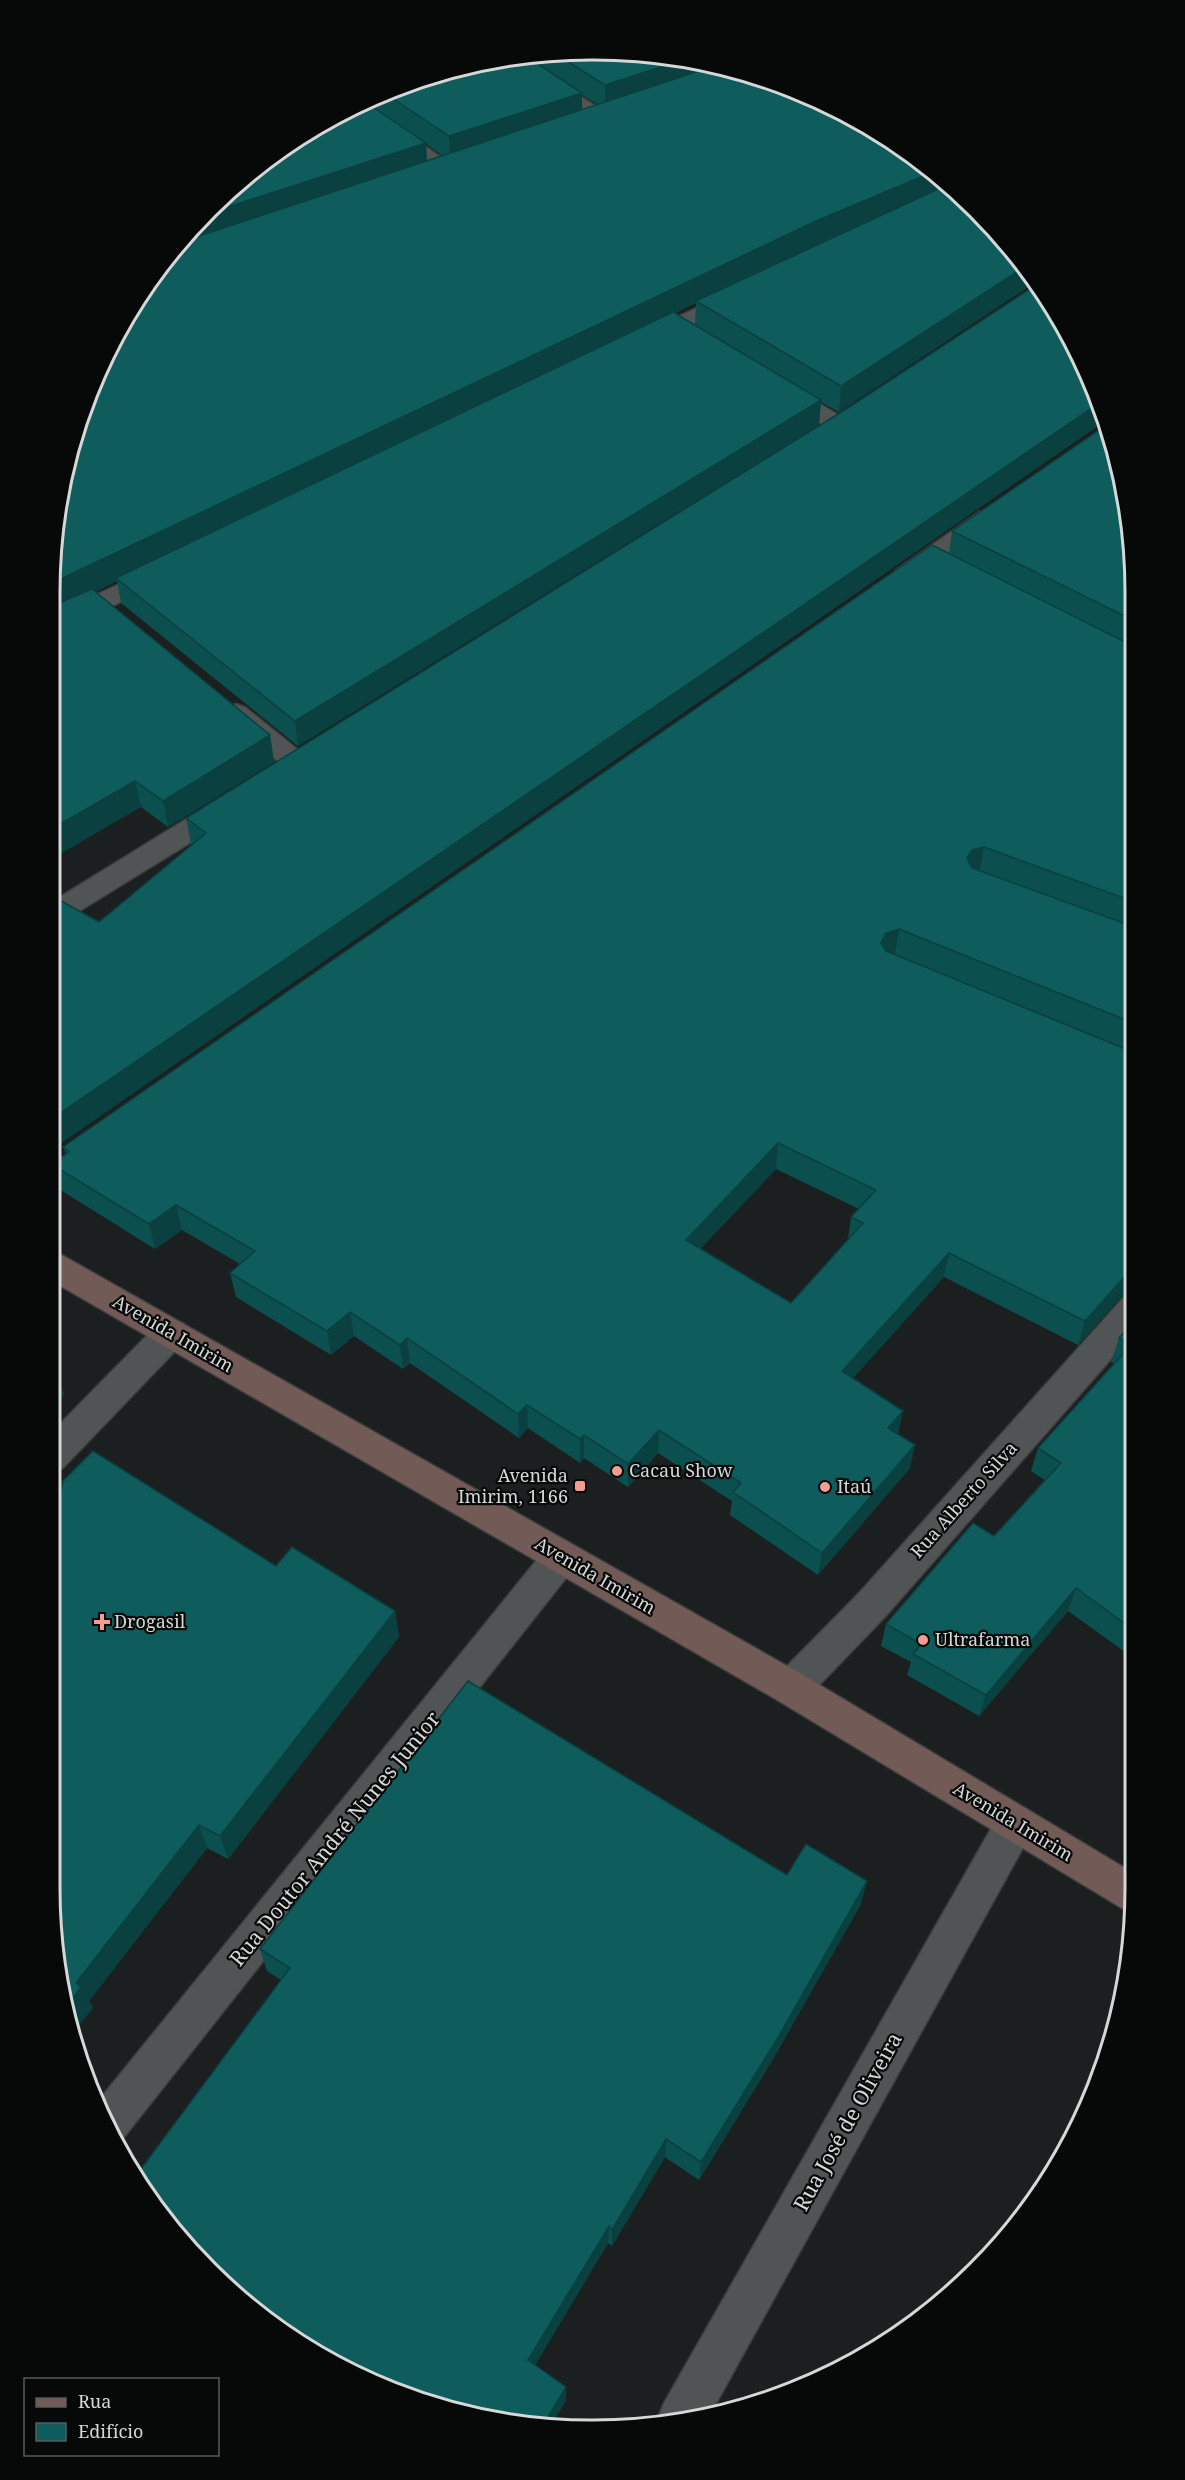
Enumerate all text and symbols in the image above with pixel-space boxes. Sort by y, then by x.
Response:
street label: Avenida Imirim [109,1289,238,1377]
street label: Rua Alberto Silva [905,1436,1022,1563]
place label: Cacau Show [629,1458,733,1482]
place label: Avenida Imirim, 1166 [458,1463,568,1508]
marker: Cacau Show [610,1464,624,1478]
place label: Itaú [837,1474,872,1498]
marker: Avenida Imirim, 1166 [573,1479,587,1493]
marker: Itaú [818,1480,832,1494]
street label: Avenida Imirim [531,1531,660,1619]
place label: Drogasil [114,1609,186,1633]
marker: Drogasil [95,1615,109,1629]
place label: Ultrafarma [935,1627,1030,1651]
marker: Ultrafarma [916,1633,930,1647]
street label: Rua Doutor André Nunes Junior [223,1705,446,1972]
street label: Avenida Imirim [949,1776,1078,1866]
street label: Rua José de Oliveira [786,2027,908,2216]
legend [24,2378,219,2456]
text: Rua [78,2389,111,2413]
text: Edifício [78,2419,143,2443]

